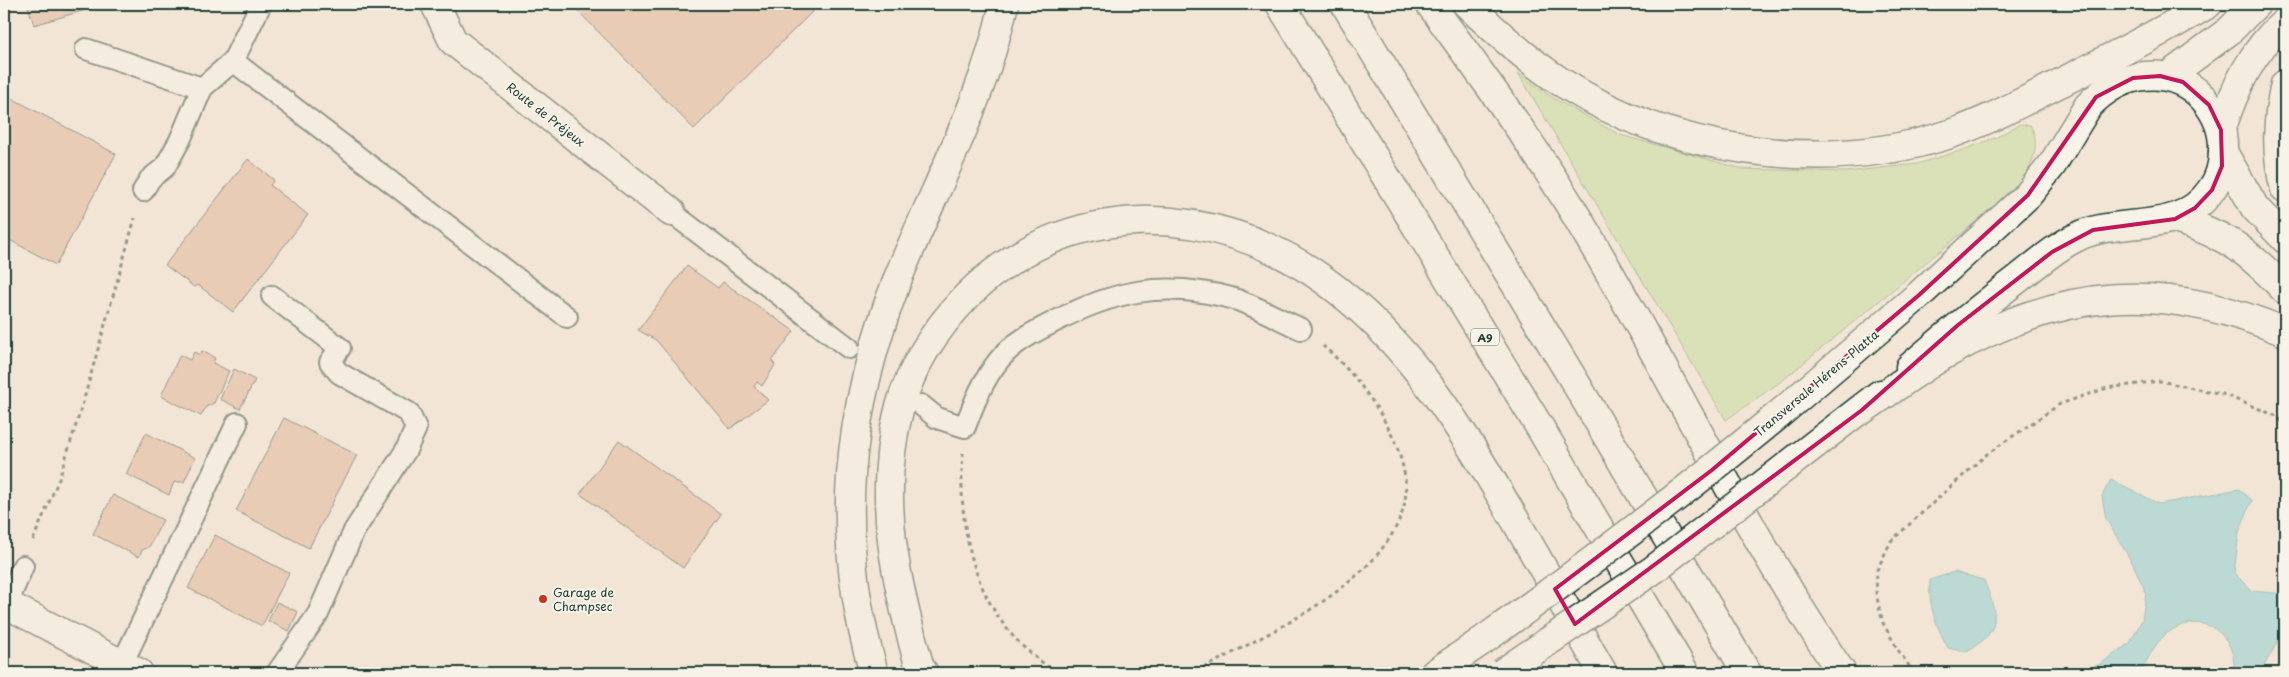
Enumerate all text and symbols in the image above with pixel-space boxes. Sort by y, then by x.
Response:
street label: Route de Préjeux [503,78,589,150]
street label: Transversale Hérens-Platta [1750,325,1883,441]
road number: A9 [1471,328,1499,346]
place label: Garage de Champsec [553,583,614,615]
marker: Garage de Champsec [537,593,549,605]

